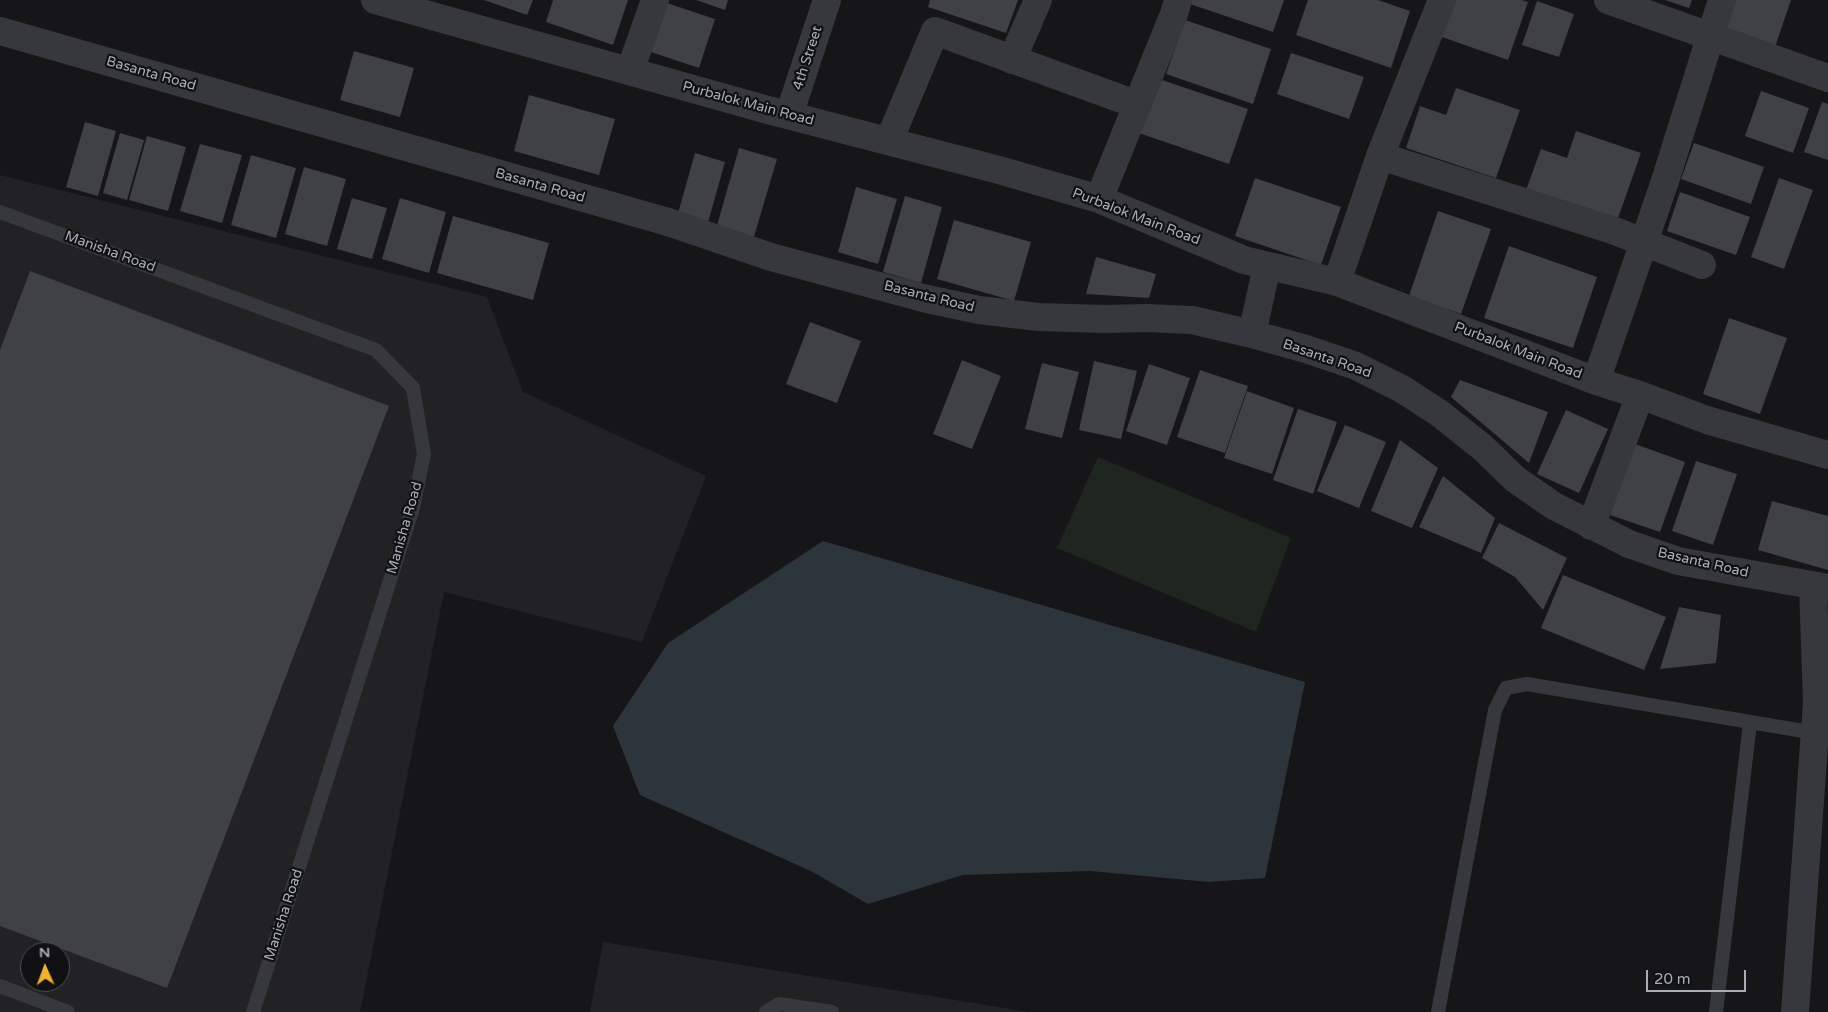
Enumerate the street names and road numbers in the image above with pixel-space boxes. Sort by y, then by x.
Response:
street label: 4th Street [790,24,826,92]
street label: Basanta Road [104,53,198,95]
street label: Purbalok Main Road [680,78,816,130]
street label: Basanta Road [493,165,587,207]
street label: Purbalok Main Road [1070,185,1202,249]
street label: Manisha Road [62,228,158,276]
street label: Basanta Road [882,278,976,316]
street label: Purbalok Main Road [1452,319,1584,383]
street label: Basanta Road [1281,336,1373,382]
street label: Manisha Road [384,480,426,576]
street label: Basanta Road [1656,544,1750,582]
street label: Manisha Road [261,867,307,963]

